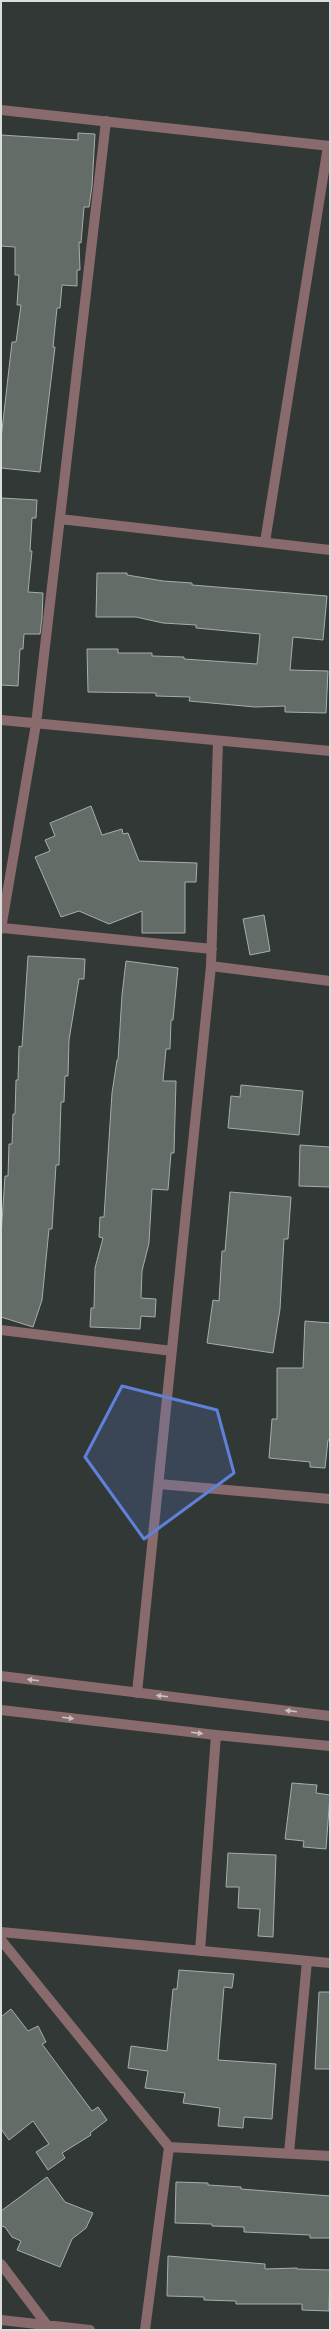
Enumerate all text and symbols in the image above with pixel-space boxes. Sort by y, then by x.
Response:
one-way arrow [27,1677,39,1683]
one-way arrow [156,1693,168,1699]
one-way arrow [285,1708,297,1714]
one-way arrow [62,1715,74,1721]
one-way arrow [191,1730,203,1736]

